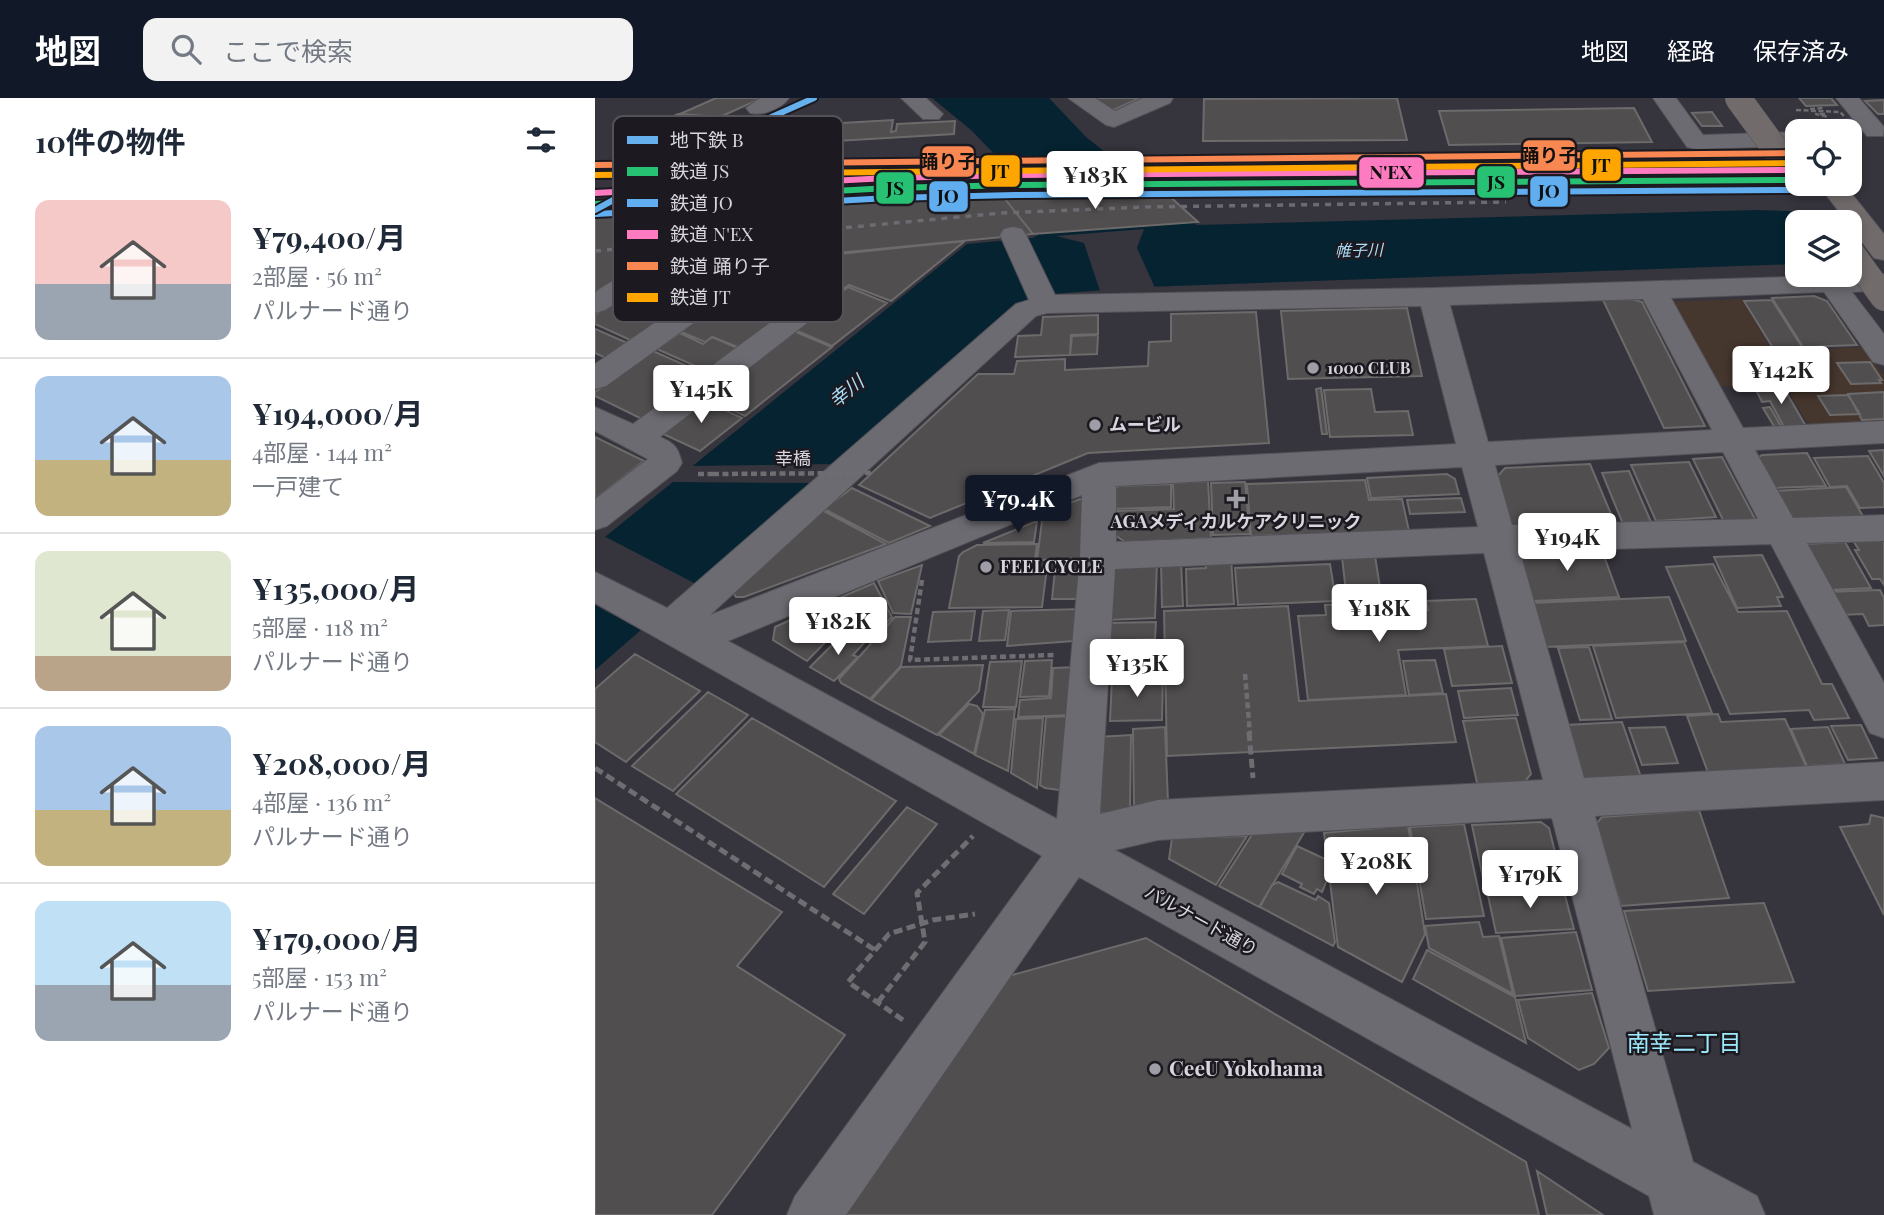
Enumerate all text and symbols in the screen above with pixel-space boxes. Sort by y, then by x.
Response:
search box [143,18,633,81]
text: 地図 [35,27,101,71]
icon: search [167,30,205,68]
text: ここで検索 [223,33,353,68]
text: 地図 [1581,34,1629,66]
text: 経路 [1667,34,1715,66]
text: 保存済み [1753,34,1849,66]
legend [613,116,843,322]
map controls [1785,119,1862,287]
button: locate [1785,119,1862,196]
text: 10件の物件 [35,121,186,161]
icon: filters [522,121,560,159]
text: 地下鉄 B [670,126,744,152]
line badge: 踊り子 [1522,139,1576,172]
text: 踊り子 [1520,141,1578,167]
line badge: 踊り子 [921,145,975,178]
text: 踊り子 [919,147,977,173]
line badge: JT [1581,148,1622,182]
text: JT [1590,151,1611,177]
pin: ¥183K [1046,152,1144,211]
line badge: JT [980,154,1021,188]
line badge: N'EX [1358,156,1425,189]
text: 鉄道 JS [670,157,729,183]
text: JT [989,157,1010,183]
text: ¥183K [1063,158,1127,189]
text: N'EX [1370,158,1413,184]
line badge: JS [1476,165,1516,199]
text: JS [1486,168,1505,194]
line badge: JS [875,171,915,205]
text: JS [885,174,904,200]
line badge: JO [1529,175,1569,208]
text: JO [1537,177,1560,203]
line badge: JO [928,180,969,213]
text: JO [936,182,959,208]
text: 鉄道 JO [670,189,733,215]
button: layers [1785,210,1862,287]
text: ¥79,400/月 [252,217,406,257]
text: 鉄道 N'EX [670,220,753,246]
icon: home [91,228,175,312]
water label: 帷子川 [1335,239,1385,260]
text: 鉄道 踊り子 [670,252,770,278]
text: 2部屋 · 56 m² [252,260,382,291]
text: 鉄道 JT [670,283,731,309]
text: パルナード通り [252,294,413,325]
pin: ¥142K [1732,346,1830,406]
text: ¥142K [1749,353,1814,384]
place label: 1000 CLUB [1327,357,1411,378]
marker: 1000 CLUB [1305,360,1321,376]
pin: ¥145K [652,366,750,425]
water label: 幸川 [822,367,870,412]
text: ¥145K [669,372,733,403]
text: ¥194,000/月 [252,393,423,433]
icon: home [91,404,175,488]
place label: ムービル [1109,412,1181,436]
marker: ムービル [1087,417,1103,433]
text: 4部屋 · 144 m² [252,436,392,467]
street label: 幸橋 [775,446,811,470]
text: 一戸建て [252,470,344,501]
pin: ¥79.4K [961,476,1075,535]
text: ¥79.4K [981,482,1055,513]
marker: AGAメディカルケアクリニック [1226,489,1246,509]
place label: AGAメディカルケアクリニック [1110,509,1361,533]
pin: ¥194K [1518,514,1616,573]
text: ¥194K [1534,520,1600,551]
place label: FEELCYCLE [1000,554,1103,578]
marker: FEELCYCLE [978,559,994,575]
text: ¥135,000/月 [252,568,419,608]
icon: home [91,579,175,663]
pin: ¥118K [1330,584,1428,644]
text: ¥118K [1348,591,1410,622]
pin: ¥182K [789,598,887,657]
text: ¥182K [805,604,871,635]
text: 5部屋 · 118 m² [252,611,388,642]
pin: ¥135K [1088,640,1186,699]
text: パルナード通り [252,645,413,676]
text: ¥135K [1106,646,1168,677]
text: ¥208,000/月 [252,743,431,783]
icon: home [91,754,175,838]
text: 4部屋 · 136 m² [252,786,391,817]
text: パルナード通り [252,820,413,851]
pin: ¥208K [1327,838,1425,897]
text: ¥208K [1340,844,1412,875]
pin: ¥179K [1481,850,1579,910]
text: ¥179K [1498,857,1562,888]
street label: パルナード通り [1141,879,1262,961]
text: ¥179,000/月 [252,918,421,958]
icon: home [91,929,175,1013]
text: 5部屋 · 153 m² [252,961,387,992]
text: パルナード通り [252,995,413,1026]
district label: 南幸二丁目 [1627,1026,1742,1057]
place label: CeeU Yokohama [1169,1053,1323,1081]
marker: CeeU Yokohama [1147,1061,1163,1077]

